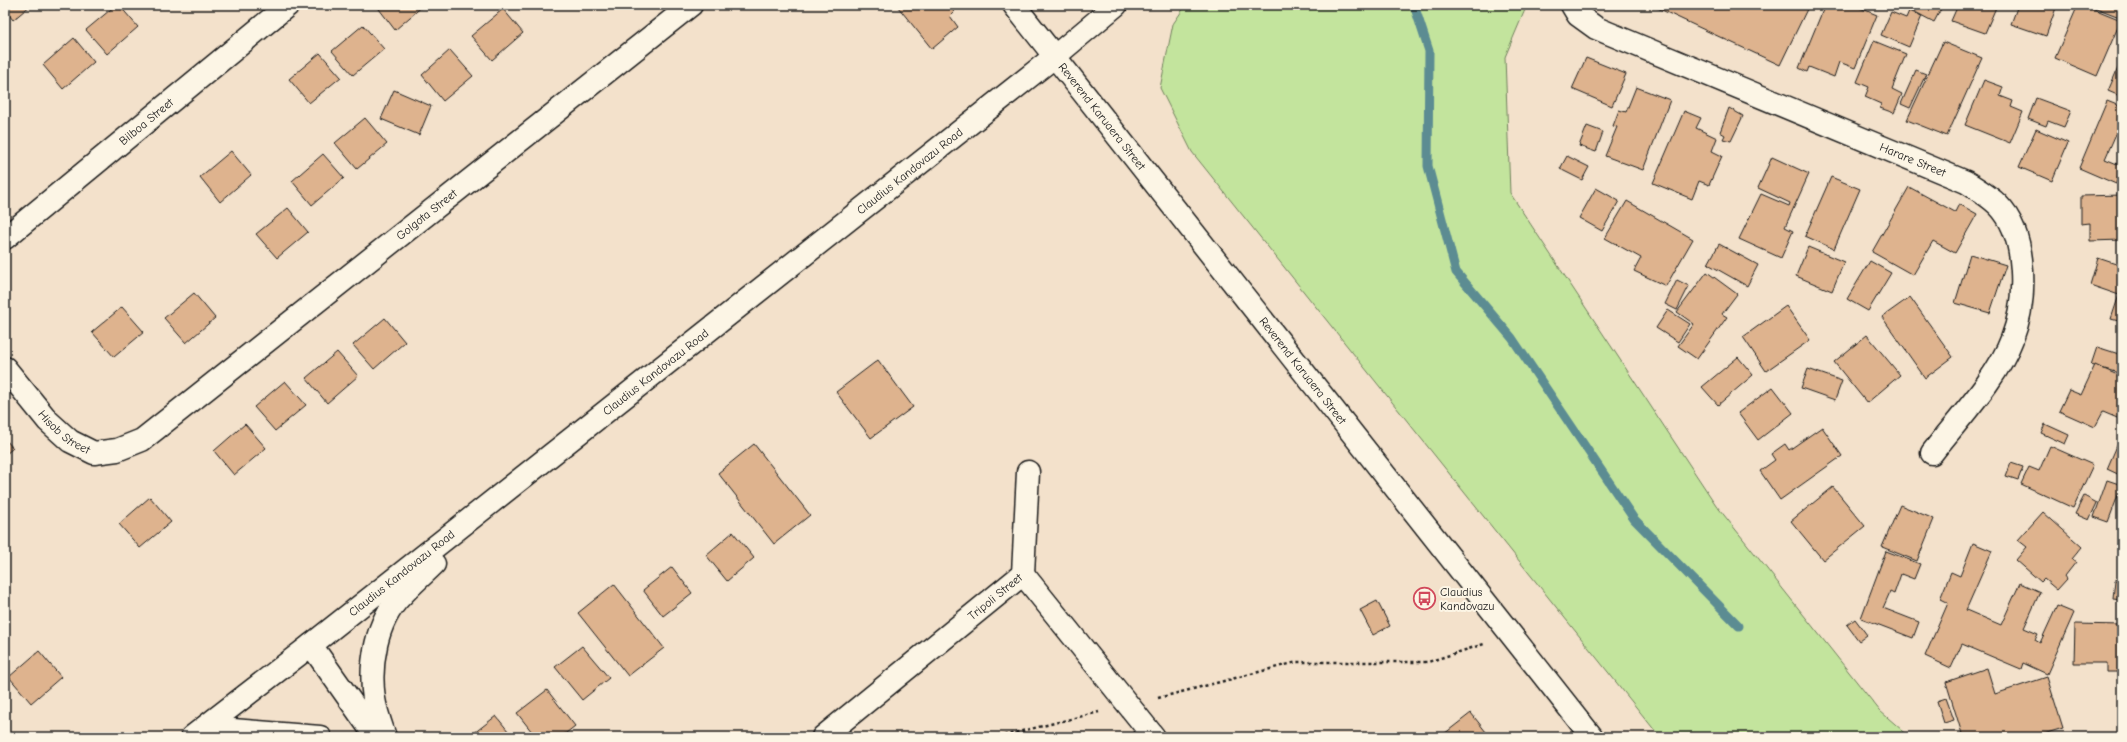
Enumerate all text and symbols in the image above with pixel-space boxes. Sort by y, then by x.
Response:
street label: Reverend Karuaera Street [1056,60,1149,173]
street label: Bilboa Street [116,95,177,148]
street label: Claudius Kandovazu Road [854,125,966,217]
street label: Harare Street [1878,140,1948,180]
street label: Golgota Street [393,186,460,243]
street label: Reverend Karuaera Street [1256,314,1350,427]
street label: Claudius Kandovazu Road [600,326,711,418]
street label: Hisob Street [35,407,93,457]
street label: Claudius Kandovazu Road [346,527,457,619]
street label: Tripoli Street [965,570,1026,623]
place label: Claudius Kandovazu [1440,585,1494,613]
bus stop icon: Claudius Kandovazu [1411,586,1437,612]

